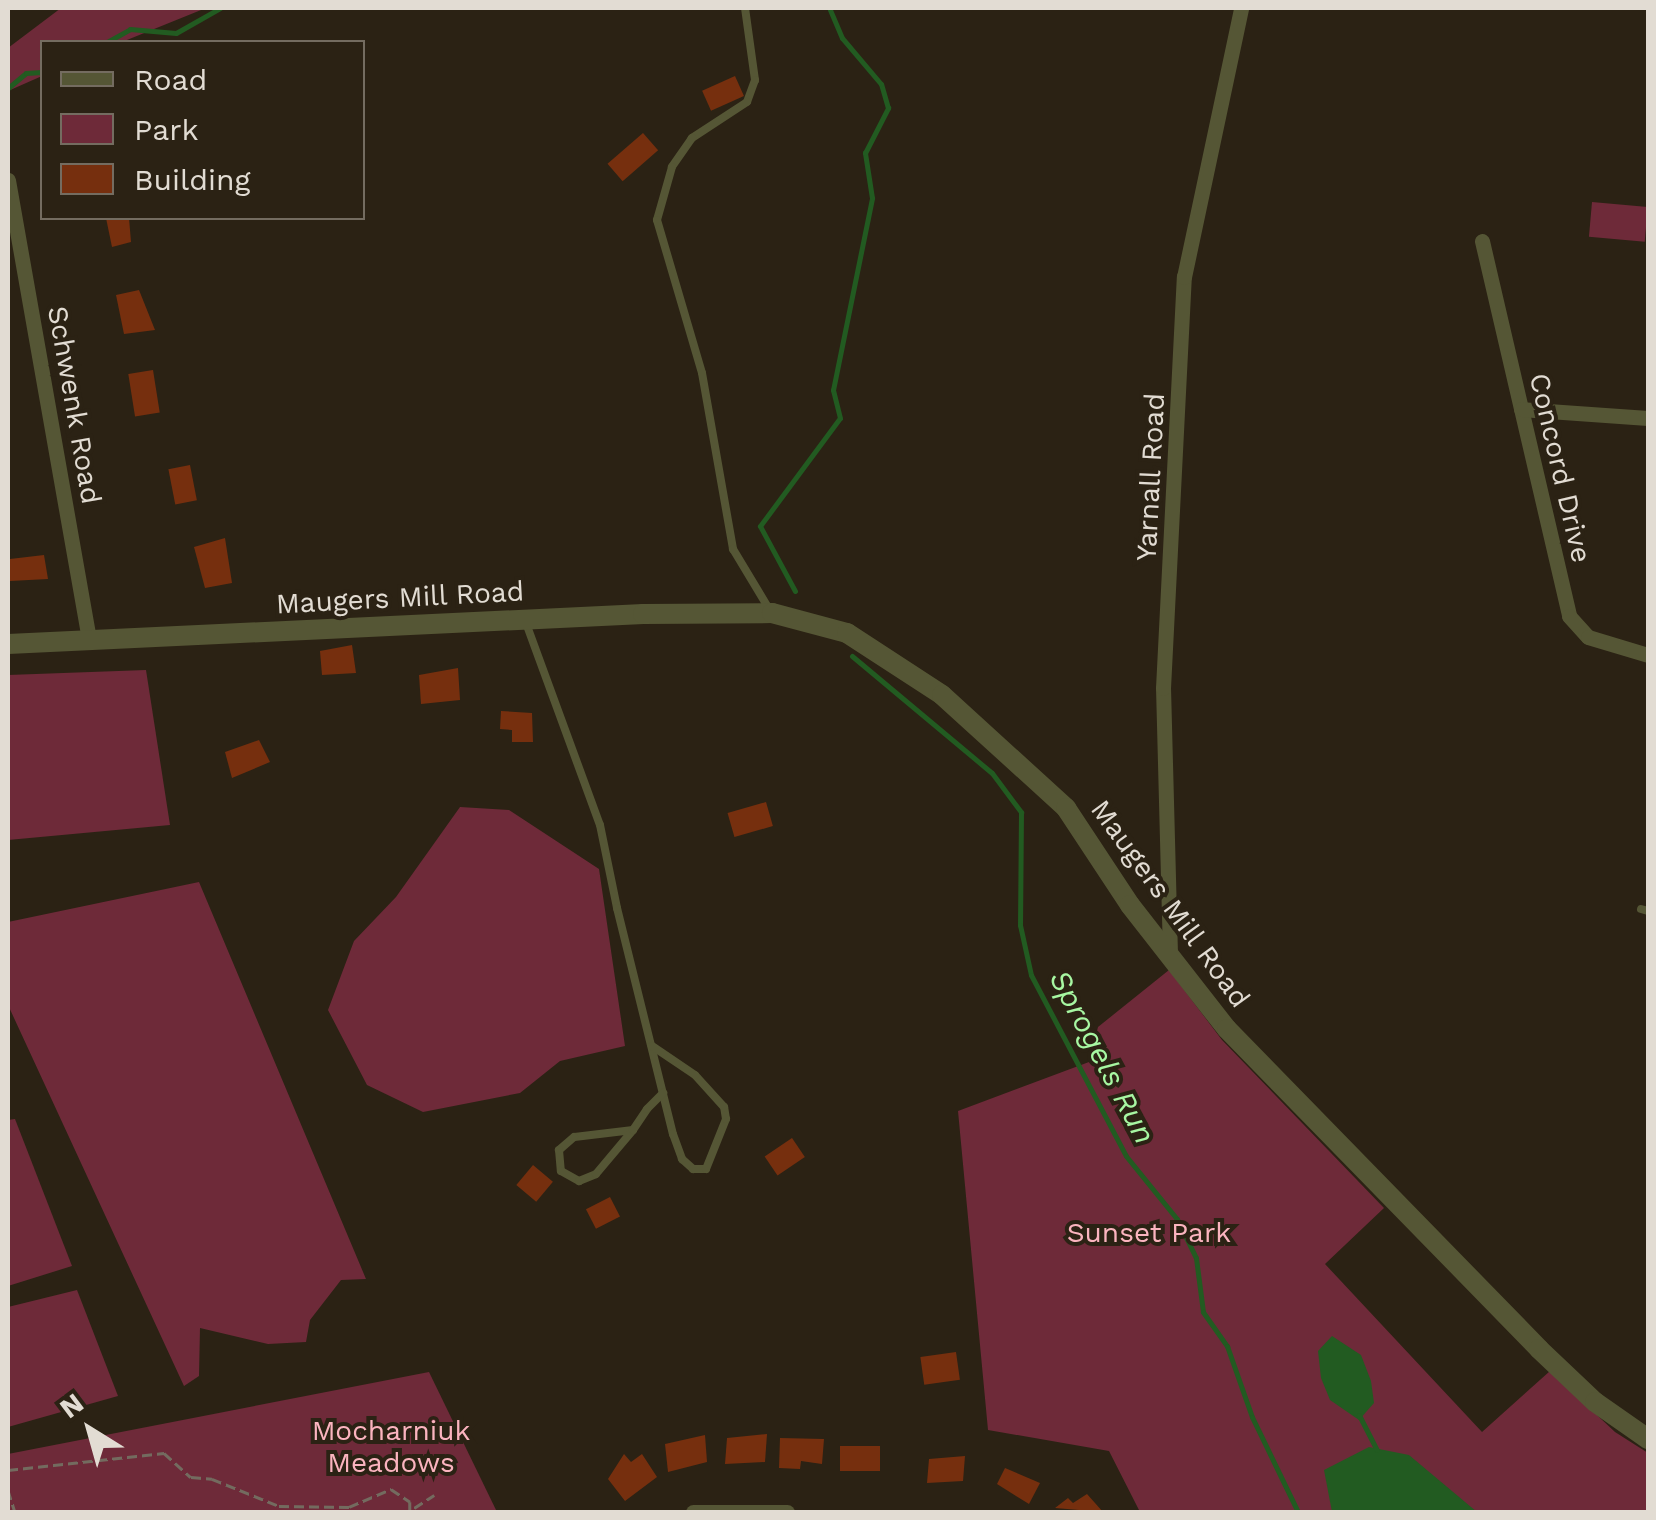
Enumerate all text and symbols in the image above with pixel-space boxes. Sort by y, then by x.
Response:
legend [40,40,365,220]
text: Road [134,62,207,97]
text: Park [134,112,199,147]
text: Building [134,162,251,197]
street label: Schwenk Road [40,303,108,507]
street label: Concord Drive [1522,370,1598,566]
street label: Yarnall Road [1130,392,1172,562]
street label: Maugers Mill Road [275,575,525,621]
street label: Maugers Mill Road [1083,793,1257,1015]
water label: Sprogels Run [1041,964,1163,1150]
park label: Sunset Park [1067,1216,1231,1250]
north arrow [40,1380,140,1480]
text: N [53,1386,90,1425]
park label: Mocharniuk Meadows [312,1414,470,1480]

